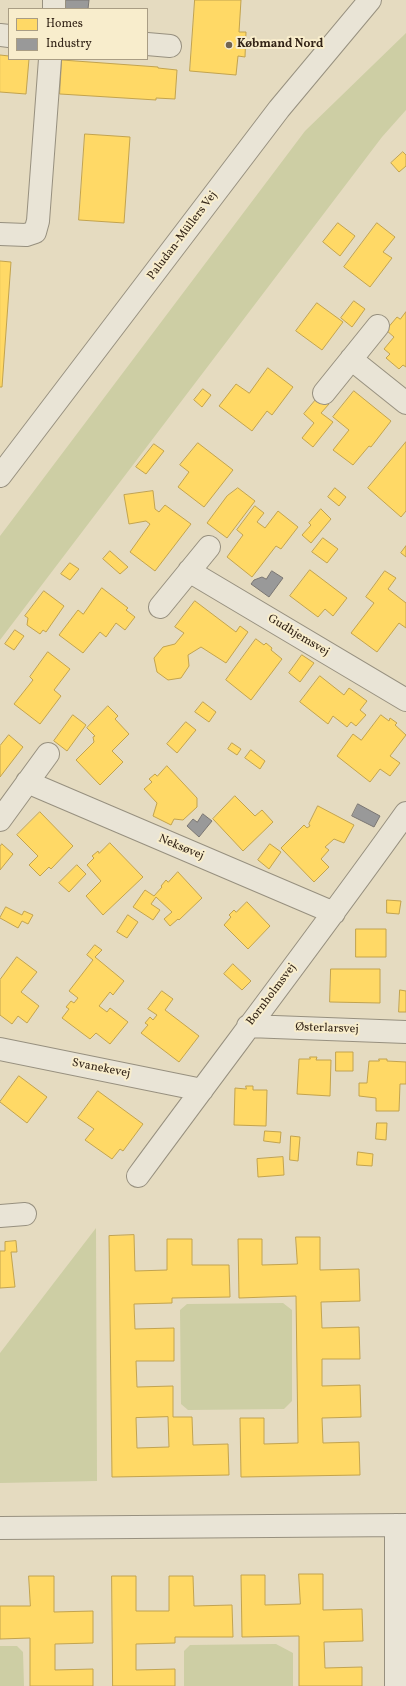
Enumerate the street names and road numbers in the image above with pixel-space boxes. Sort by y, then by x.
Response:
street label: Paludan-Müllers Vej [145,189,221,283]
street label: Gudhjemsvej [265,612,331,660]
street label: Neksøvej [156,832,206,864]
street label: Bornholmsvej [244,961,300,1029]
street label: Østerlarsvej [295,1021,359,1037]
street label: Svanekevej [71,1056,131,1082]

